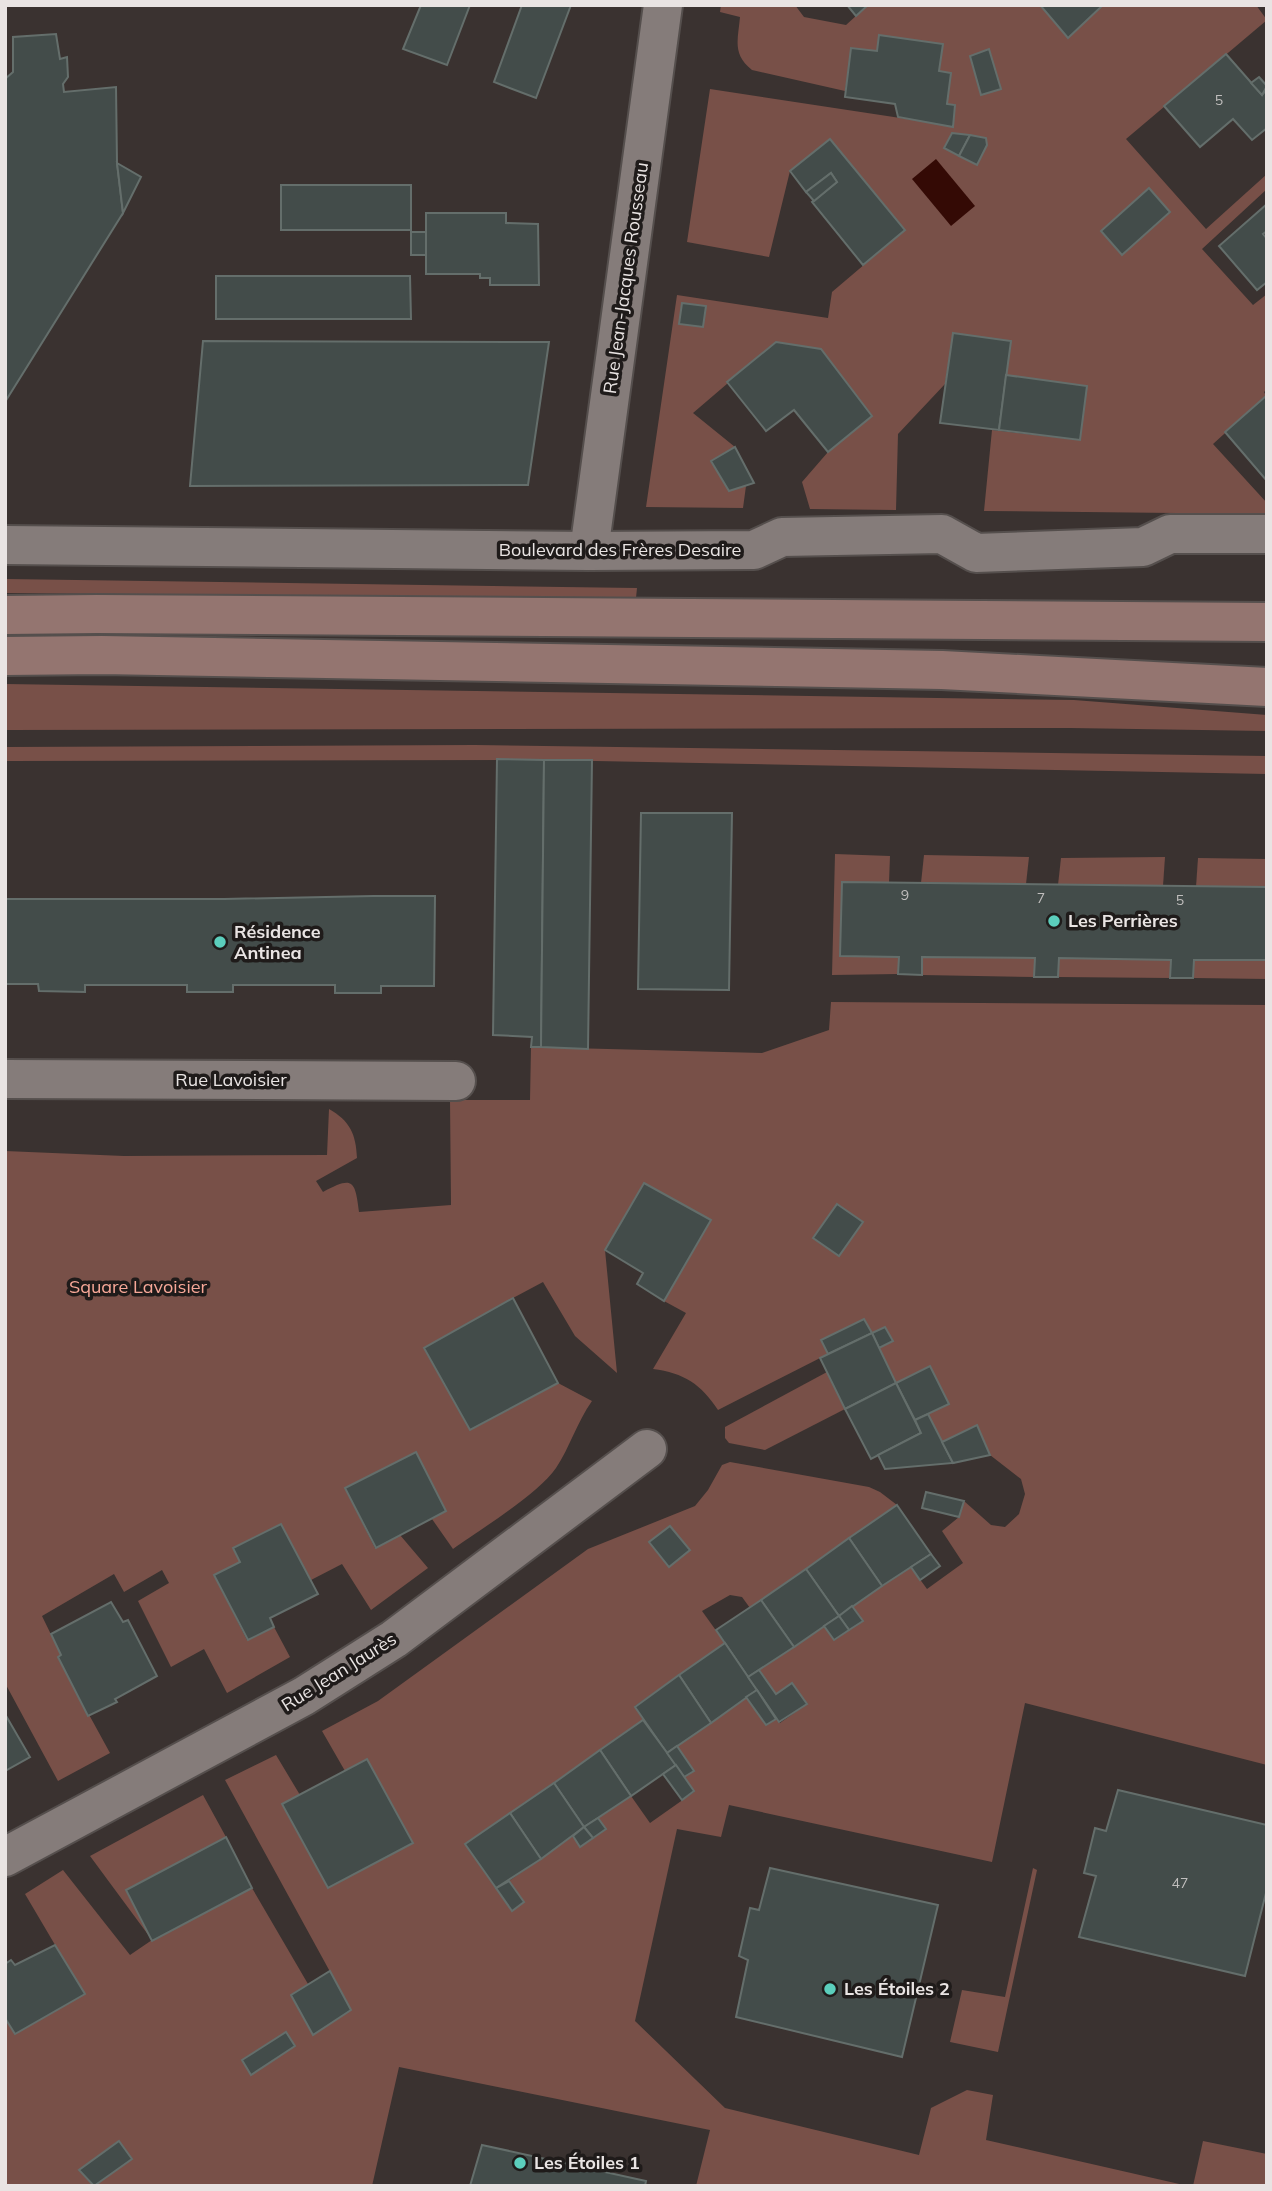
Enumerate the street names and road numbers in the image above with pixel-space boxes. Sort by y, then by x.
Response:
street label: Rue Jean-Jacques Rousseau [598,161,653,395]
street label: Boulevard des Frères Desaire [499,538,741,561]
street label: Rue Lavoisier [175,1068,287,1091]
street label: Rue Jean Jaurès [277,1627,401,1716]

